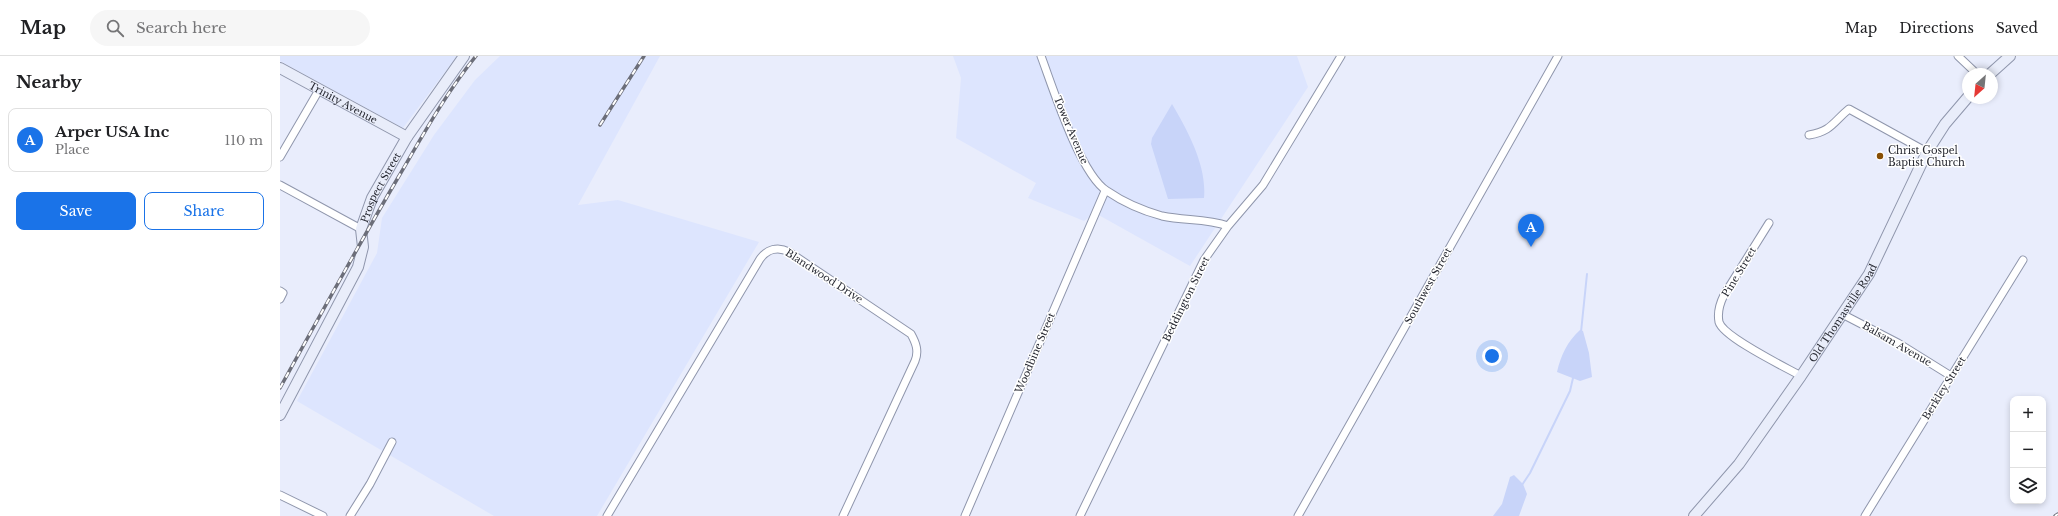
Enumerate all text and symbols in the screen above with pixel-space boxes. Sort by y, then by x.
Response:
search box [90,10,370,46]
text: Map [20,16,66,39]
icon: search [104,17,126,39]
text: Search here [136,18,227,37]
text: Map [1845,19,1877,37]
text: Directions [1899,19,1974,37]
text: Saved [1996,19,2038,37]
north arrow [1962,68,1998,104]
text: Nearby [16,72,82,93]
street label: Trinity Avenue [307,78,380,126]
street label: Tower Avenue [1051,94,1091,166]
text: Arper USA Inc [55,122,169,141]
text: A [25,132,35,149]
text: 110 m [224,132,263,149]
text: Place [55,141,90,158]
place label: Christ Gospel Baptist Church [1888,144,1965,169]
street label: Prospect Street [357,150,403,224]
marker: Christ Gospel Baptist Church [1875,151,1885,161]
button: Save [16,192,136,230]
button: Share [144,192,264,230]
pin: A [1518,214,1544,247]
street label: Southwest Street [1402,245,1455,327]
street label: Pine Street [1719,245,1759,299]
street label: Blandwood Drive [783,246,865,306]
street label: Beddington Street [1160,254,1212,344]
street label: Old Thomasville Road [1806,261,1880,365]
street label: Woodbine Street [1012,311,1058,396]
street label: Balsam Avenue [1860,319,1934,369]
your location [1482,346,1502,366]
street label: Berkley Street [1919,354,1969,422]
map controls [2010,396,2046,504]
button: + [2010,396,2046,432]
button: − [2010,432,2046,468]
button: layers [2010,468,2046,504]

